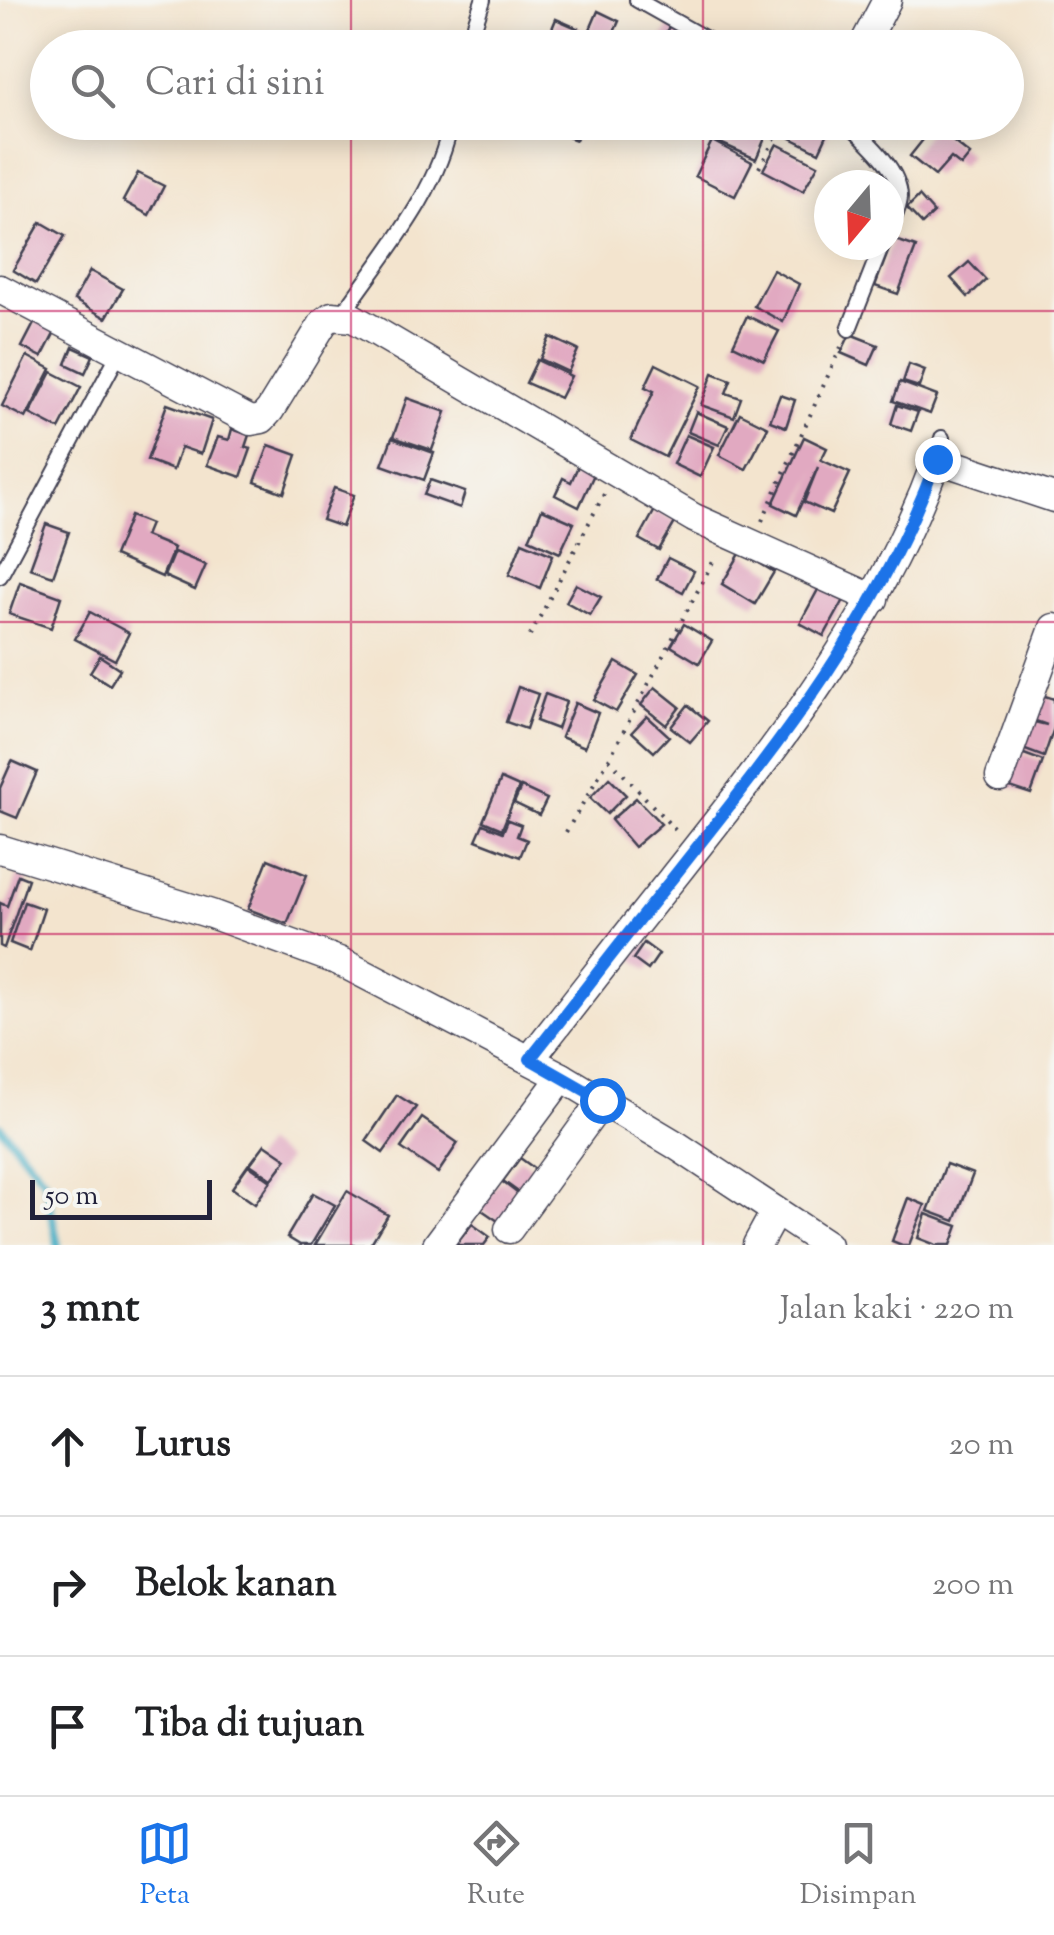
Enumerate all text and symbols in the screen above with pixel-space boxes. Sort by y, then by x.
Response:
search box [30,30,1024,140]
icon: search [65,58,120,113]
text: Cari di sini [145,58,325,112]
north arrow [814,170,904,260]
route end [915,437,961,483]
route start [580,1078,626,1124]
scale bar [30,1175,212,1220]
text: 50 m [45,1177,99,1217]
text: 3 mnt [40,1280,139,1340]
text: Jalan kaki · 220 m [780,1287,1014,1333]
icon: ahead [40,1419,95,1474]
text: Lurus [135,1419,231,1473]
text: 20 m [949,1423,1014,1469]
icon: right [40,1559,95,1614]
text: Belok kanan [135,1559,337,1613]
text: 200 m [932,1563,1014,1609]
icon: arrive [40,1699,95,1754]
text: Tiba di tujuan [135,1699,364,1753]
tab: Peta [137,1816,192,1916]
tab: Rute [467,1816,525,1916]
tab: Disimpan [800,1816,917,1916]

